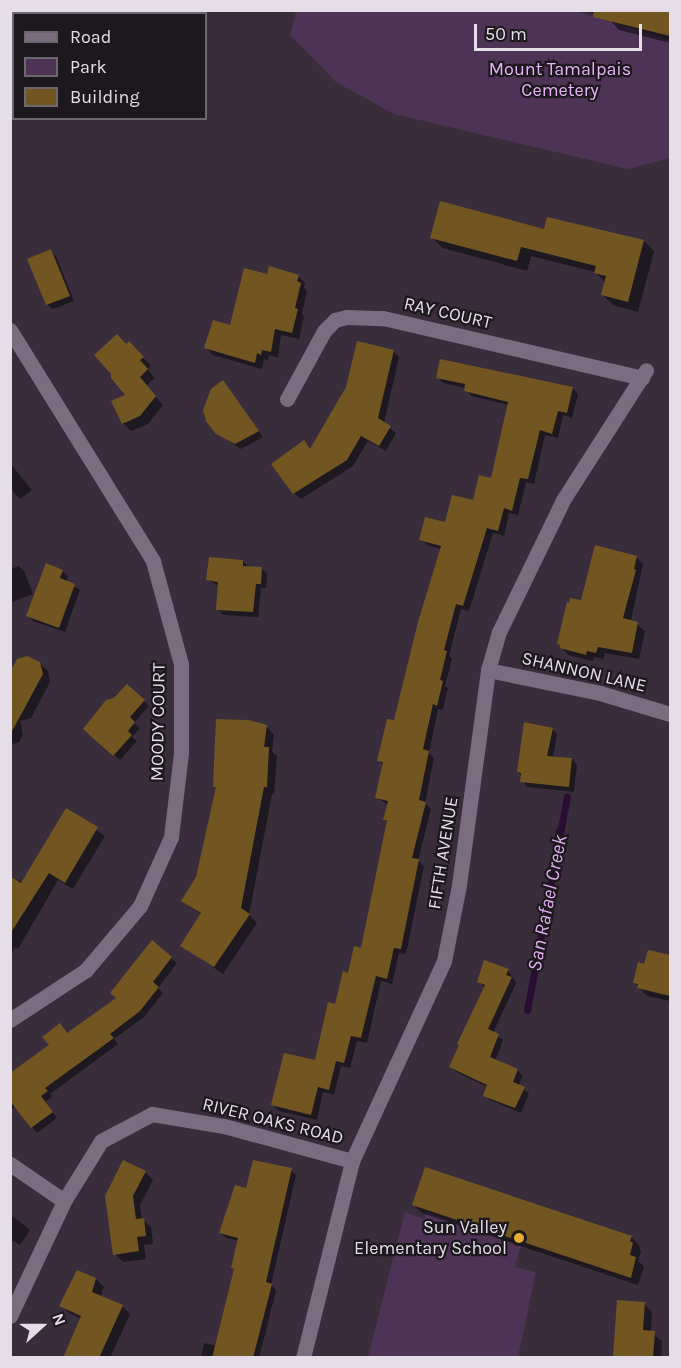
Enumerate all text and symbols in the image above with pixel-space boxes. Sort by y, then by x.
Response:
legend [12,12,207,120]
scale bar [477,12,645,50]
text: 50 m [485,23,527,45]
text: Road [70,26,111,48]
text: Park [70,56,107,78]
park label: Mount Tamalpais Cemetery [489,59,631,101]
text: Building [70,86,140,108]
street label: RAY COURT [402,292,494,334]
street label: SHANNON LANE [520,647,648,697]
street label: MOODY COURT [146,663,170,781]
street label: FIFTH AVENUE [423,795,463,911]
water label: San Rafael Creek [522,833,572,973]
street label: RIVER OAKS ROAD [200,1093,346,1149]
place label: Sun Valley Elementary School [354,1217,507,1260]
marker: Sun Valley Elementary School [512,1231,526,1245]
north arrow [12,1296,72,1356]
text: N [48,1311,70,1328]

